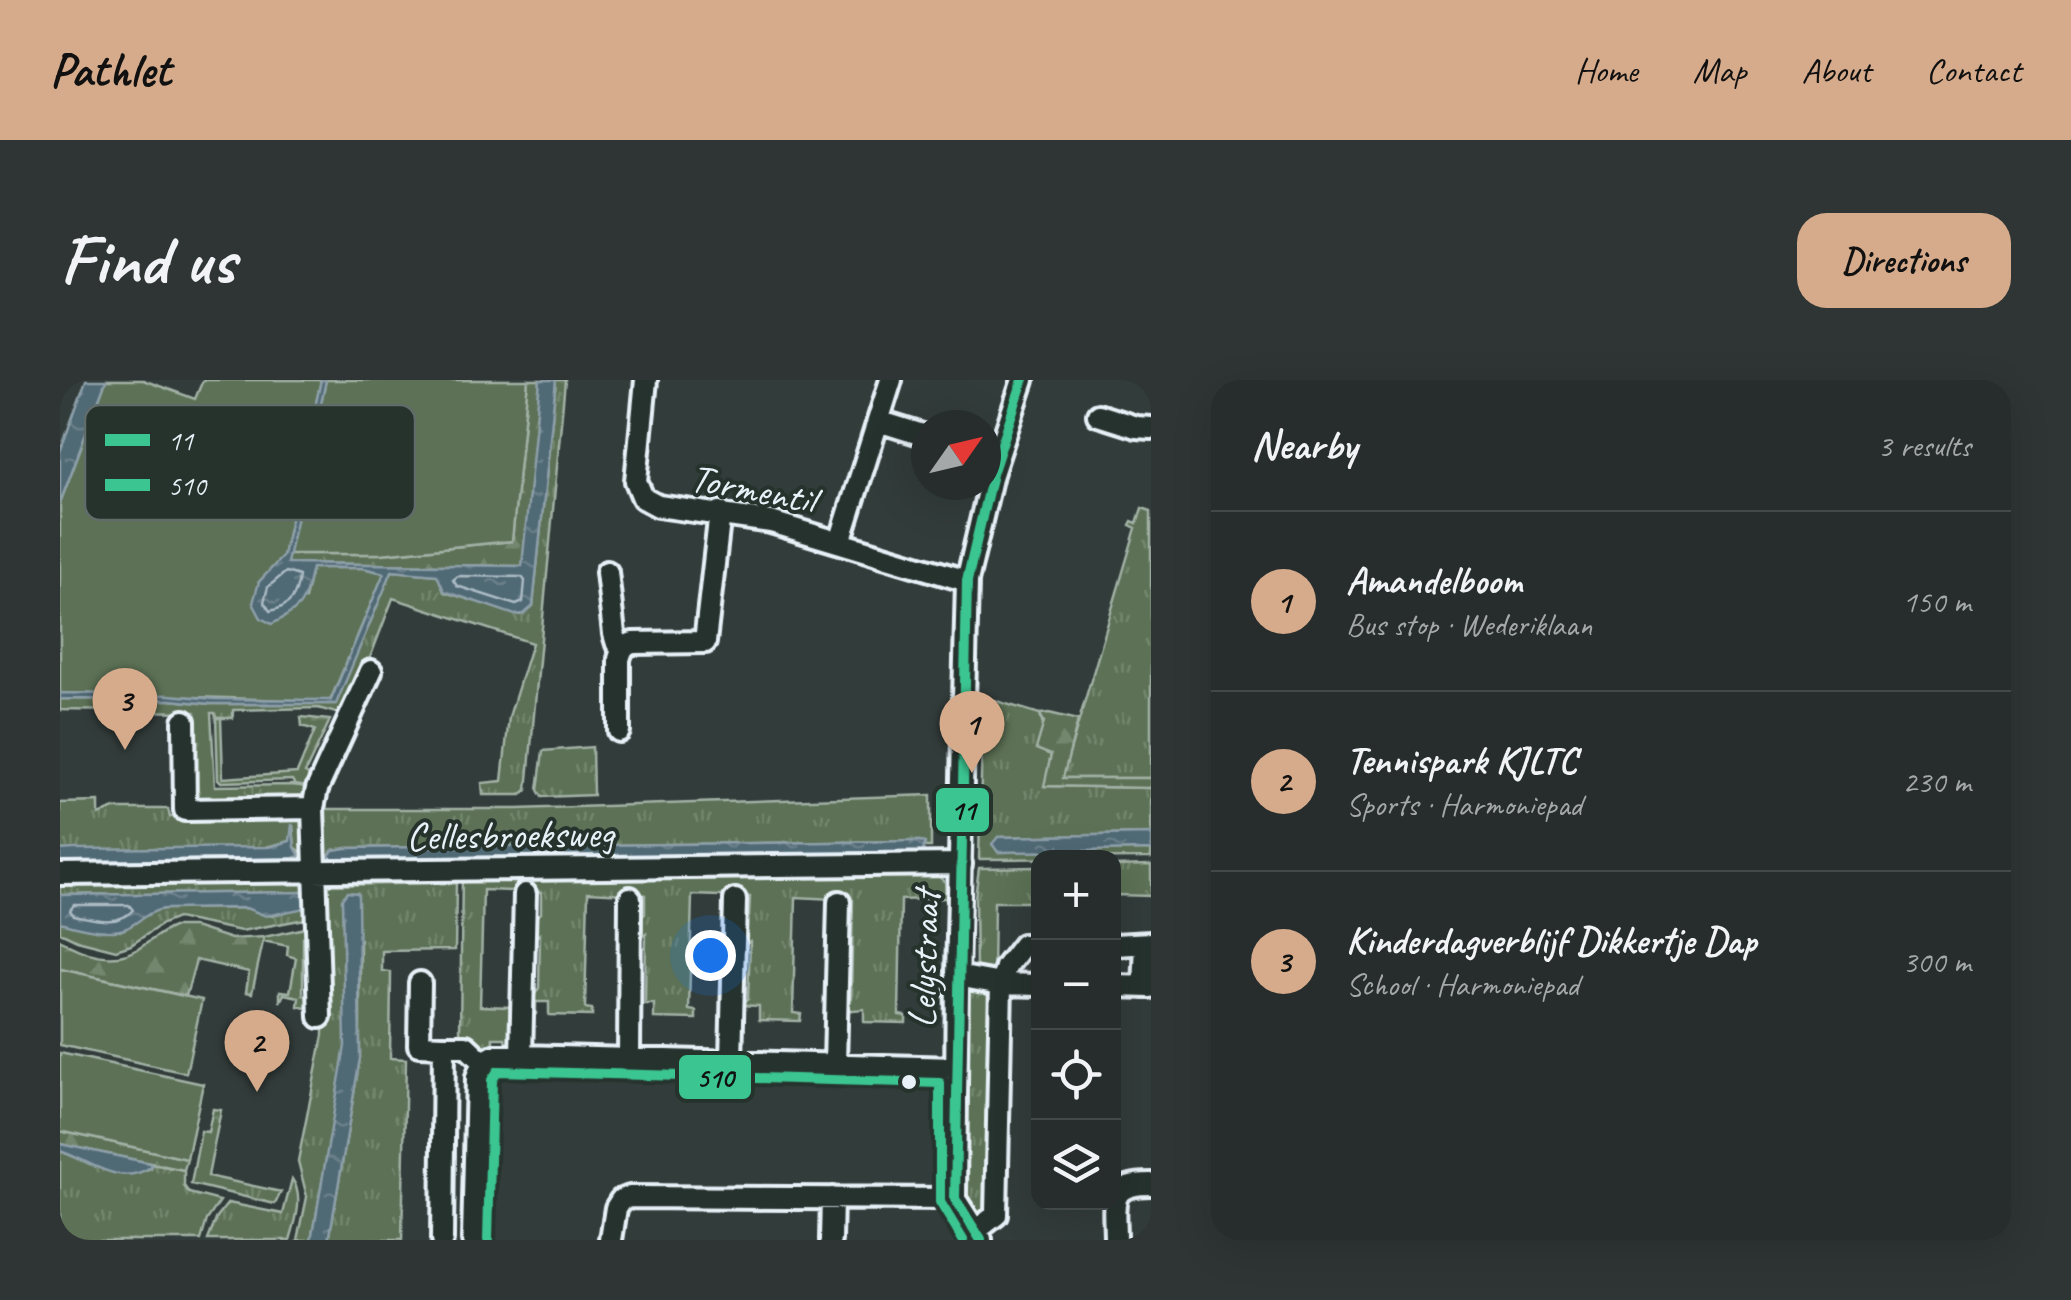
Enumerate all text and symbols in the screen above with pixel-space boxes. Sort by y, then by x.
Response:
text: Pathlet [50,40,171,100]
text: Home [1575,48,1638,93]
text: Map [1693,48,1746,93]
text: About [1801,48,1871,93]
text: Contact [1926,48,2021,93]
button: Directions [1797,213,2011,308]
text: Find us [60,216,235,304]
legend [85,405,415,520]
north arrow [911,410,1001,500]
text: Nearby [1251,419,1357,472]
text: 11 [168,423,195,458]
text: 3 results [1877,425,1971,466]
street label: Tormentil [686,452,826,527]
text: 510 [168,468,208,503]
text: Amandelboom [1346,557,1522,604]
text: 1 [1276,581,1291,622]
text: 150 m [1902,581,1971,622]
text: Bus stop · Wederiklaan [1346,604,1592,645]
pin: 3 [92,668,158,750]
pin: 1 [940,690,1004,773]
text: Tennispark KJLTC [1346,737,1577,784]
text: 2 [1276,761,1291,802]
text: 230 m [1902,761,1971,802]
text: Sports · Harmoniepad [1346,784,1582,825]
line badge: 11 [934,786,991,834]
text: 11 [950,792,979,827]
street label: Cellesbroeksweg [406,808,617,862]
map controls [1031,850,1121,1210]
button: + [1031,850,1121,940]
street label: Lelystraat [897,884,952,1029]
text: Kinderdagverblijf Dikkertje Dap [1346,917,1756,964]
your location [685,930,736,981]
button: − [1031,940,1121,1030]
text: 3 [1276,941,1291,982]
text: 300 m [1902,941,1971,982]
text: School · Harmoniepad [1346,964,1579,1005]
pin: 2 [224,1010,290,1092]
button: locate [1031,1030,1121,1120]
line badge: 510 [677,1053,753,1101]
text: 510 [696,1060,737,1095]
unlabelled marker [899,1072,919,1092]
button: layers [1031,1120,1121,1210]

